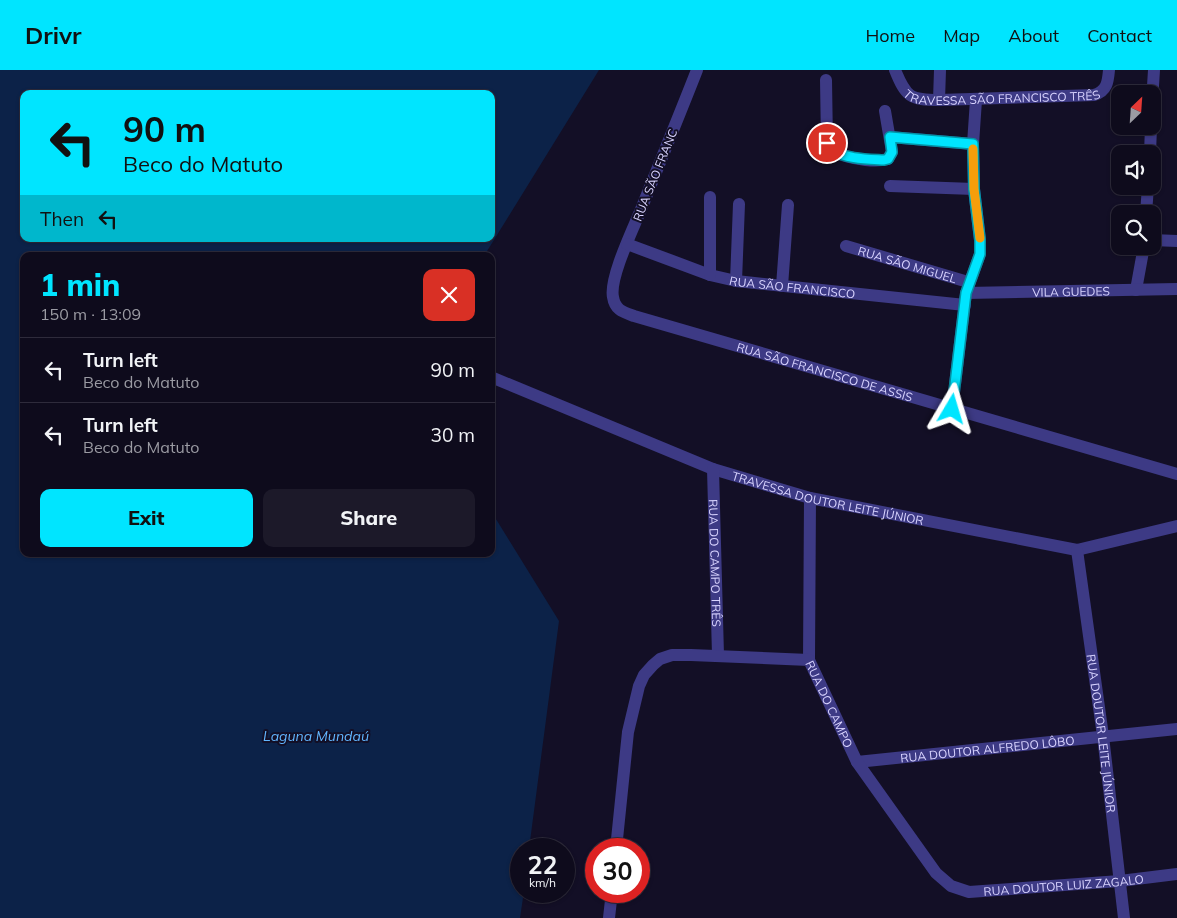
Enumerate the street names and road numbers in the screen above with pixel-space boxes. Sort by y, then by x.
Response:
street label: TRAVESSA SÃO FRANCISCO TRÊS [906,81,1102,95]
street label: RUA SÃO FRANC [630,127,680,223]
street label: RUA SÃO MIGUEL [856,242,959,286]
street label: RUA SÃO FRANCISCO [728,272,856,301]
street label: VILA GUEDES [1032,283,1110,299]
street label: RUA SÃO FRANCISCO DE ASSIS [735,339,915,404]
street label: TRAVESSA DOUTOR LEITE JÚNIOR [730,468,925,528]
street label: RUA DO CAMPO TRÊS [706,499,725,627]
street label: RUA DOUTOR LEITE JÚNIOR [1084,653,1119,814]
street label: RUA DO CAMPO [803,658,857,750]
street label: RUA DOUTOR ALFREDO LÔBO [899,732,1075,765]
street label: RUA DOUTOR LUIZ ZAGALO [983,871,1144,898]

